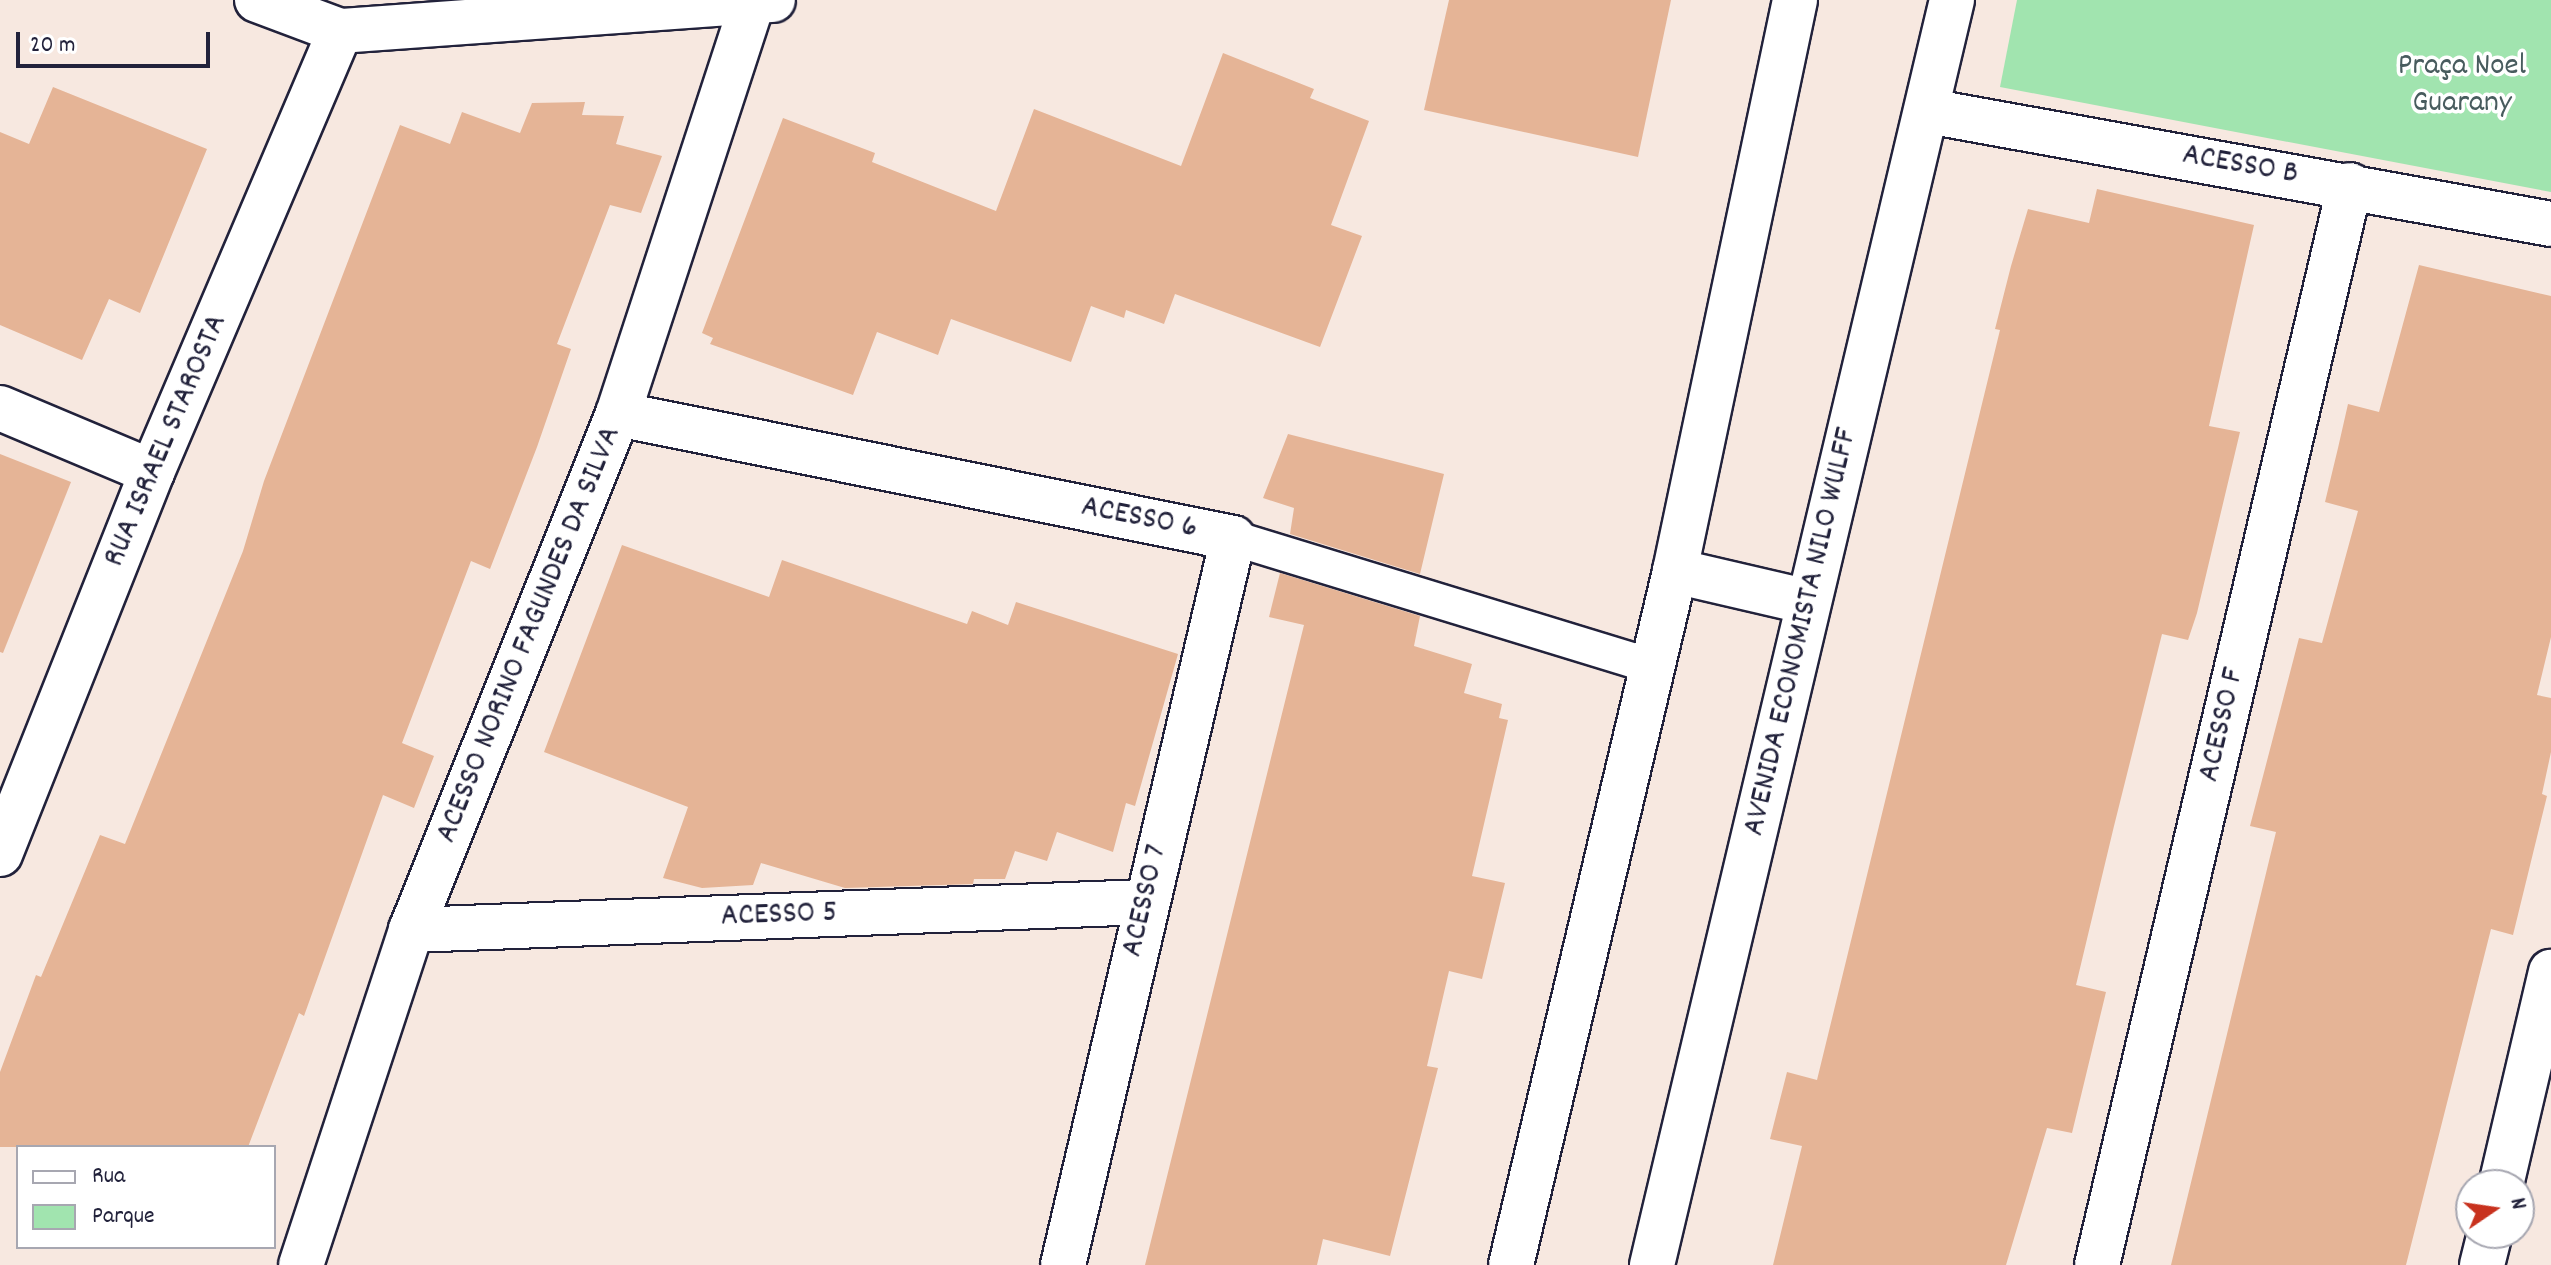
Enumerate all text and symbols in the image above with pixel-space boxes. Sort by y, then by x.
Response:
scale bar [20,16,214,66]
text: 20 m [30,29,76,63]
park label: Praça Noel Guarany [2398,49,2526,124]
street label: ACESSO B [2179,137,2301,195]
street label: RUA ISRAEL STAROSTA [96,309,238,573]
street label: ACESSO NORINO FAGUNDES DA SILVA [429,421,631,849]
street label: AVENIDA ECONOMISTA NILO WULFF [1736,424,1868,840]
street label: ACESSO 6 [1078,489,1200,549]
street label: ACESSO F [2191,664,2255,786]
street label: ACESSO 7 [1114,841,1178,961]
street label: ACESSO 5 [720,895,838,937]
legend [16,1145,276,1249]
text: Rua [92,1160,125,1194]
north arrow [2455,1169,2535,1249]
text: N [2501,1195,2533,1213]
text: Parque [92,1200,155,1234]

